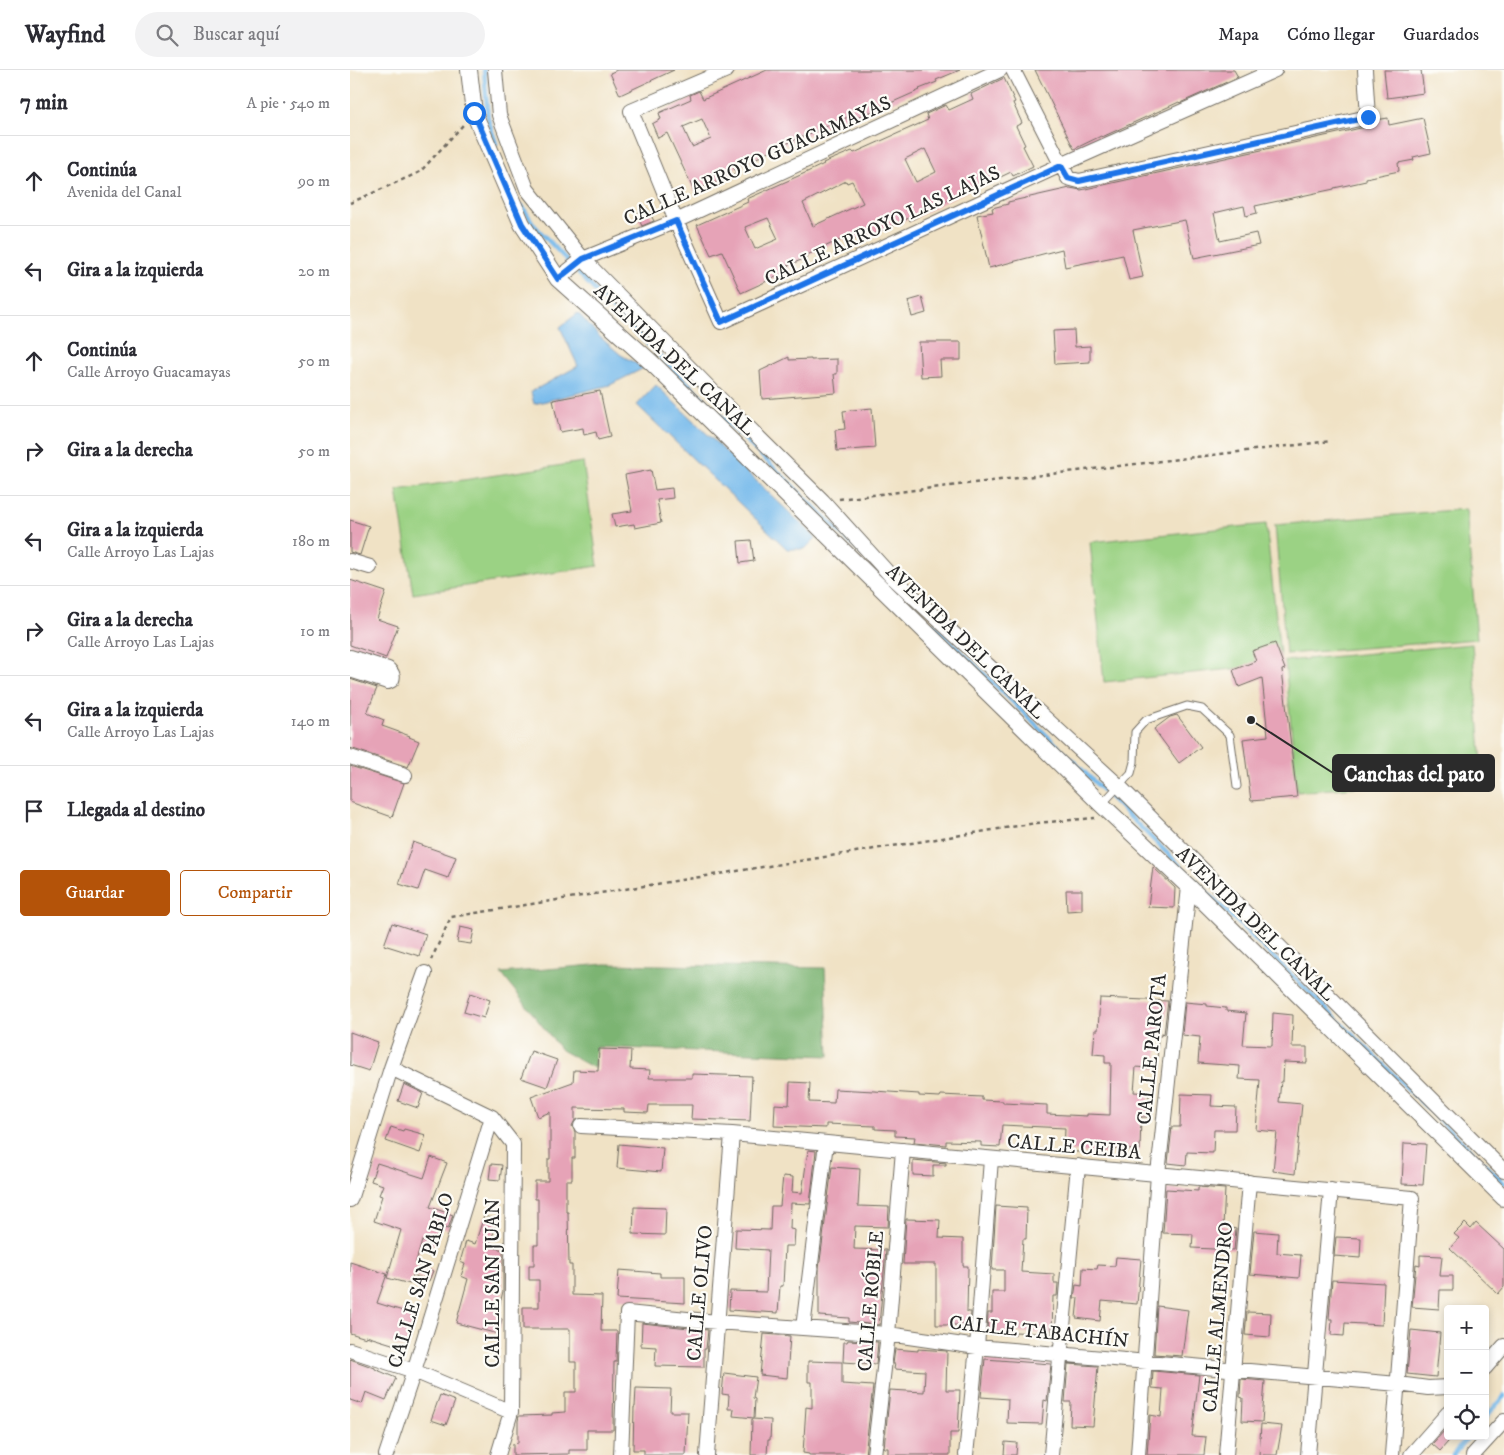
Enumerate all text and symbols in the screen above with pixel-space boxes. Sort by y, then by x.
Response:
search box [135,12,485,57]
text: Wayfind [25,20,105,50]
icon: search [153,21,181,49]
text: Buscar aquí [193,23,279,46]
text: Mapa [1218,24,1259,46]
text: Cómo llegar [1287,24,1375,46]
text: Guardados [1403,24,1479,46]
text: 7 min [20,90,68,116]
street label: CALLE ARROYO GUACAMAYAS [620,91,895,232]
text: A pie · 540 m [247,93,330,113]
route start [463,102,486,125]
route end [1357,106,1380,129]
text: Continúa [67,159,137,182]
street label: CALLE ARROYO LAS LAJAS [761,161,1004,292]
icon: ahead [20,167,48,195]
text: 90 m [298,171,330,191]
text: Avenida del Canal [67,182,181,202]
icon: left [20,257,48,285]
text: Gira a la izquierda [67,259,203,282]
text: 20 m [298,261,330,281]
street label: AVENIDA DEL CANAL [588,279,760,442]
text: Continúa [67,339,137,362]
icon: ahead [20,347,48,375]
text: 50 m [298,351,330,371]
text: Calle Arroyo Guacamayas [67,362,231,382]
icon: right [20,437,48,465]
text: Gira a la derecha [67,439,193,462]
text: 50 m [298,441,330,461]
text: Gira a la izquierda [67,519,203,542]
icon: left [20,527,48,555]
text: 180 m [292,531,330,551]
text: Calle Arroyo Las Lajas [67,542,214,562]
street label: AVENIDA DEL CANAL [880,559,1050,725]
text: Gira a la derecha [67,609,193,632]
icon: right [20,617,48,645]
text: 10 m [300,621,330,641]
text: Calle Arroyo Las Lajas [67,632,214,652]
text: Gira a la izquierda [67,699,203,722]
icon: left [20,707,48,735]
text: 140 m [291,711,330,731]
text: Calle Arroyo Las Lajas [67,722,214,742]
callout: Canchas del pato [1333,755,1494,791]
text: Canchas del pato [1344,762,1484,788]
icon: arrive [20,797,48,825]
text: Llegada al destino [67,799,205,822]
street label: AVENIDA DEL CANAL [1170,841,1340,1007]
button: Guardar [20,870,170,916]
button: Compartir [180,870,330,916]
street label: CALLE PAROTA [1132,972,1173,1126]
street label: CALLE CEIBA [1006,1129,1142,1166]
street label: CALLE SAN PABLO [383,1190,460,1371]
street label: CALLE SAN JUAN [481,1198,506,1368]
street label: CALLE ALMENDRO [1198,1221,1239,1414]
street label: CALLE OLIVO [682,1224,719,1362]
street label: CALLE RÓBLE [852,1229,890,1373]
map controls [1444,1305,1489,1440]
button: + [1444,1305,1489,1350]
street label: CALLE TABACHÍN [948,1310,1130,1354]
button: − [1444,1350,1489,1395]
button: locate [1444,1395,1489,1440]

